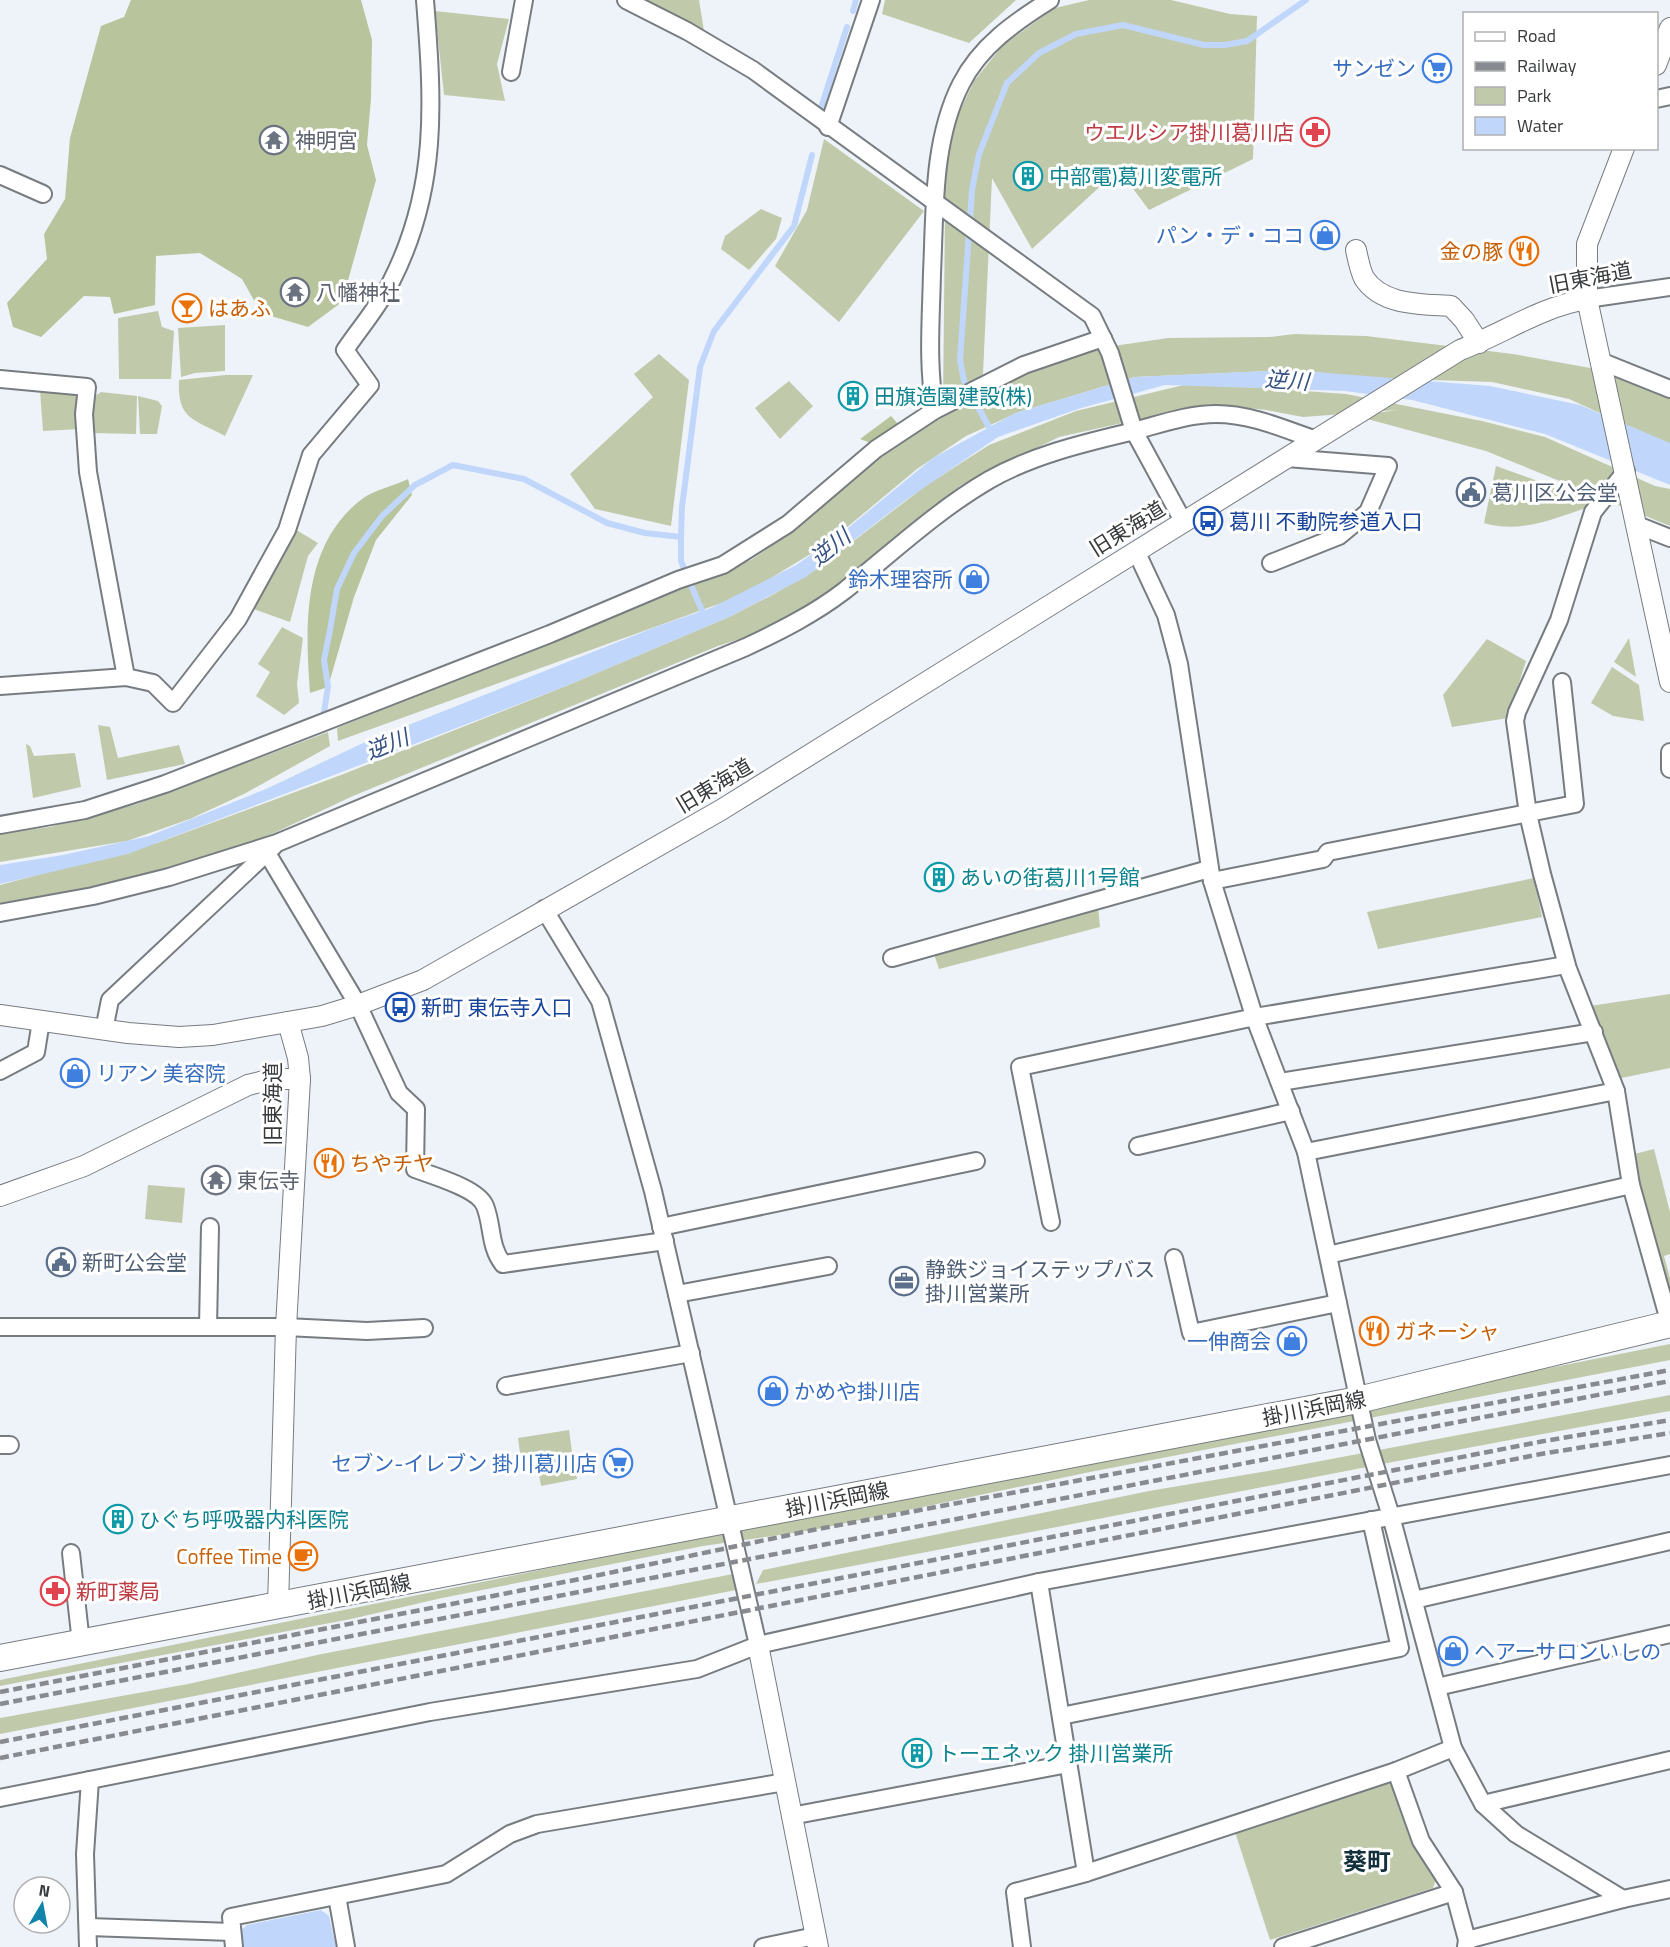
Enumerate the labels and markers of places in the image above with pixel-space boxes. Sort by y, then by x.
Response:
place label: サンゼン [1332,52,1416,84]
supermarket icon: サンゼン [1421,52,1453,84]
place label: ウエルシア掛川葛川店 [1084,116,1294,148]
pharmacy icon: ウエルシア掛川葛川店 [1299,116,1331,148]
temple icon: 神明宮 [258,124,290,156]
place label: 神明宮 [295,124,358,156]
building icon: 中部電)葛川変電所 [1012,160,1044,192]
place label: 中部電)葛川変電所 [1049,160,1223,192]
place label: パン・デ・ココ [1156,219,1304,251]
shop icon: パン・デ・ココ [1309,219,1341,251]
place label: 金の豚 [1440,235,1503,267]
restaurant icon: 金の豚 [1508,235,1540,267]
temple icon: 八幡神社 [279,276,311,308]
place label: 八幡神社 [316,276,400,308]
bar icon: はあふ [171,292,203,324]
place label: はあふ [208,292,271,324]
building icon: 田旗造園建設(株) [837,380,869,412]
place label: 田旗造園建設(株) [874,380,1032,412]
public building icon: 葛川区公会堂 [1455,476,1487,508]
place label: 葛川区公会堂 [1492,476,1618,508]
bus stop icon: 葛川 不動院参道入口 [1192,505,1224,537]
place label: 葛川 不動院参道入口 [1229,505,1423,537]
place label: 鈴木理容所 [848,563,953,595]
shop icon: 鈴木理容所 [958,563,990,595]
building icon: あいの街葛川1号館 [923,861,955,893]
place label: あいの街葛川1号館 [960,861,1140,893]
bus stop icon: 新町 東伝寺入口 [384,991,416,1023]
place label: 新町 東伝寺入口 [421,991,573,1023]
shop icon: リアン 美容院 [59,1057,91,1089]
place label: リアン 美容院 [96,1057,226,1089]
restaurant icon: ちやチヤ [313,1147,345,1179]
place label: ちやチヤ [350,1147,434,1179]
temple icon: 東伝寺 [200,1164,232,1196]
place label: 東伝寺 [237,1164,300,1196]
public building icon: 新町公会堂 [45,1246,77,1278]
place label: 新町公会堂 [82,1246,187,1278]
place label: 静鉄ジョイステップバス 掛川営業所 [925,1253,1155,1309]
office icon: 静鉄ジョイステップバス 掛川営業所 [888,1265,920,1297]
restaurant icon: ガネーシャ [1358,1315,1390,1347]
place label: ガネーシャ [1395,1315,1500,1347]
place label: 一伸商会 [1187,1325,1271,1357]
shop icon: 一伸商会 [1276,1325,1308,1357]
shop icon: かめや掛川店 [757,1375,789,1407]
place label: かめや掛川店 [794,1375,920,1407]
place label: セブン-イレブン 掛川葛川店 [331,1447,597,1479]
supermarket icon: セブン-イレブン 掛川葛川店 [602,1447,634,1479]
building icon: ひぐち呼吸器内科医院 [102,1503,134,1535]
place label: ひぐち呼吸器内科医院 [139,1503,349,1535]
place label: Coffee Time [176,1540,282,1572]
cafe icon: Coffee Time [287,1540,319,1572]
pharmacy icon: 新町薬局 [39,1575,71,1607]
place label: 新町薬局 [76,1575,160,1607]
shop icon: ヘアーサロンいしの [1437,1635,1469,1667]
place label: ヘアーサロンいしの [1474,1635,1661,1667]
building icon: トーエネック 掛川営業所 [901,1737,933,1769]
place label: トーエネック 掛川営業所 [938,1737,1174,1769]

